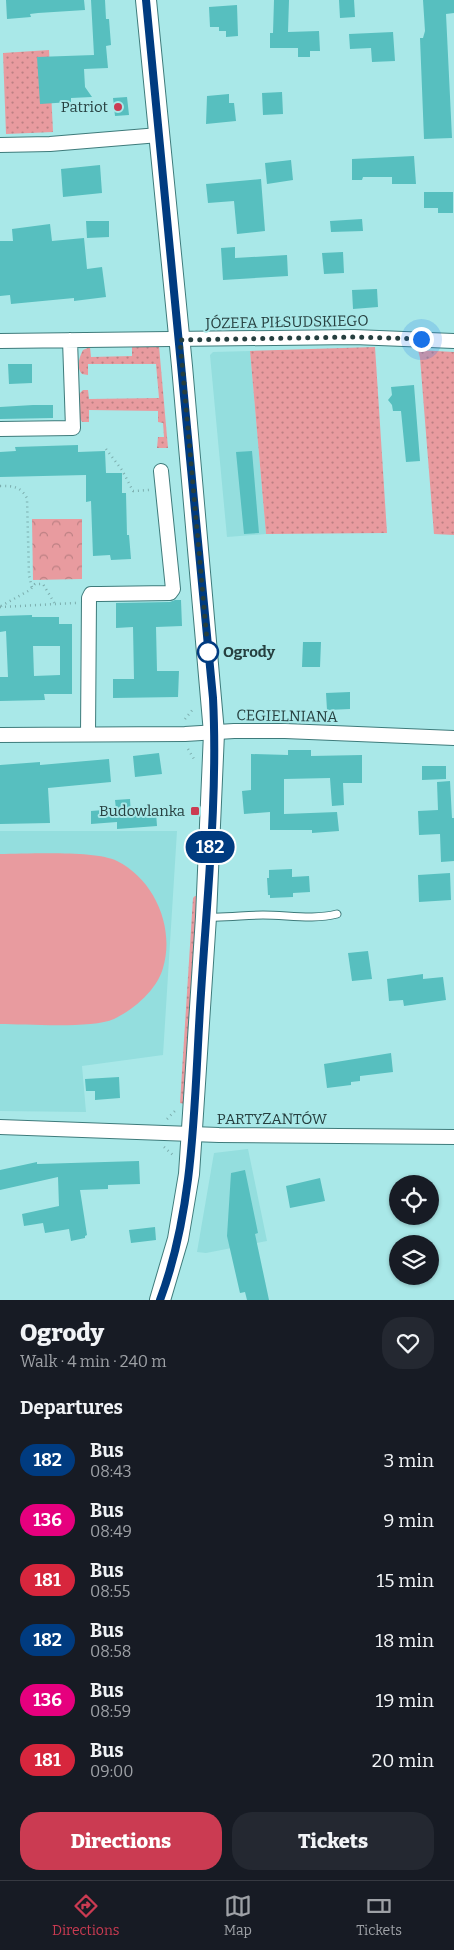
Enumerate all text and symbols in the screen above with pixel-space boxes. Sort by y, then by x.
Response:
place label: Patriot [61,98,109,116]
marker: Patriot [112,101,124,113]
street label: JÓZEFA PIŁSUDSKIEGO [204,312,369,332]
your location [409,327,434,352]
marker: Ogrody [197,641,219,663]
place label: Ogrody [223,643,276,661]
street label: CEGIELNIANA [236,706,338,726]
place label: Budowlanka [99,802,185,820]
marker: Budowlanka [189,805,201,817]
line badge: 182 [181,831,239,863]
text: 182 [196,836,224,858]
street label: PARTYZANTÓW [217,1110,328,1128]
map controls [389,1175,439,1285]
button: locate [389,1175,439,1225]
button: layers [389,1235,439,1285]
button: heart [382,1317,434,1369]
text: Ogrody [20,1319,104,1347]
text: Walk · 4 min · 240 m [20,1352,167,1371]
text: Departures [20,1396,123,1419]
text: Bus [90,1439,124,1462]
text: 182 [33,1449,62,1471]
text: 3 min [384,1449,434,1472]
text: 08:43 [90,1462,132,1481]
text: Bus [90,1499,124,1522]
text: 136 [33,1509,62,1531]
text: 9 min [383,1509,434,1532]
text: 08:49 [90,1522,132,1541]
text: Bus [90,1559,124,1582]
text: 181 [34,1569,61,1591]
text: 15 min [377,1569,434,1592]
text: 08:55 [90,1582,130,1601]
text: Bus [90,1619,124,1642]
text: 182 [33,1629,62,1651]
text: 18 min [375,1629,434,1652]
text: 08:58 [90,1642,131,1661]
text: Bus [90,1679,124,1702]
text: 136 [33,1689,62,1711]
text: 19 min [376,1689,434,1712]
text: 08:59 [90,1702,131,1721]
text: Bus [90,1739,124,1762]
text: 181 [34,1749,61,1771]
text: 20 min [372,1749,434,1772]
text: 09:00 [90,1762,134,1781]
button: Directions [20,1812,222,1870]
button: Tickets [232,1812,434,1870]
tab: Directions [52,1892,119,1939]
tab: Map [224,1892,252,1939]
tab: Tickets [356,1892,402,1939]

